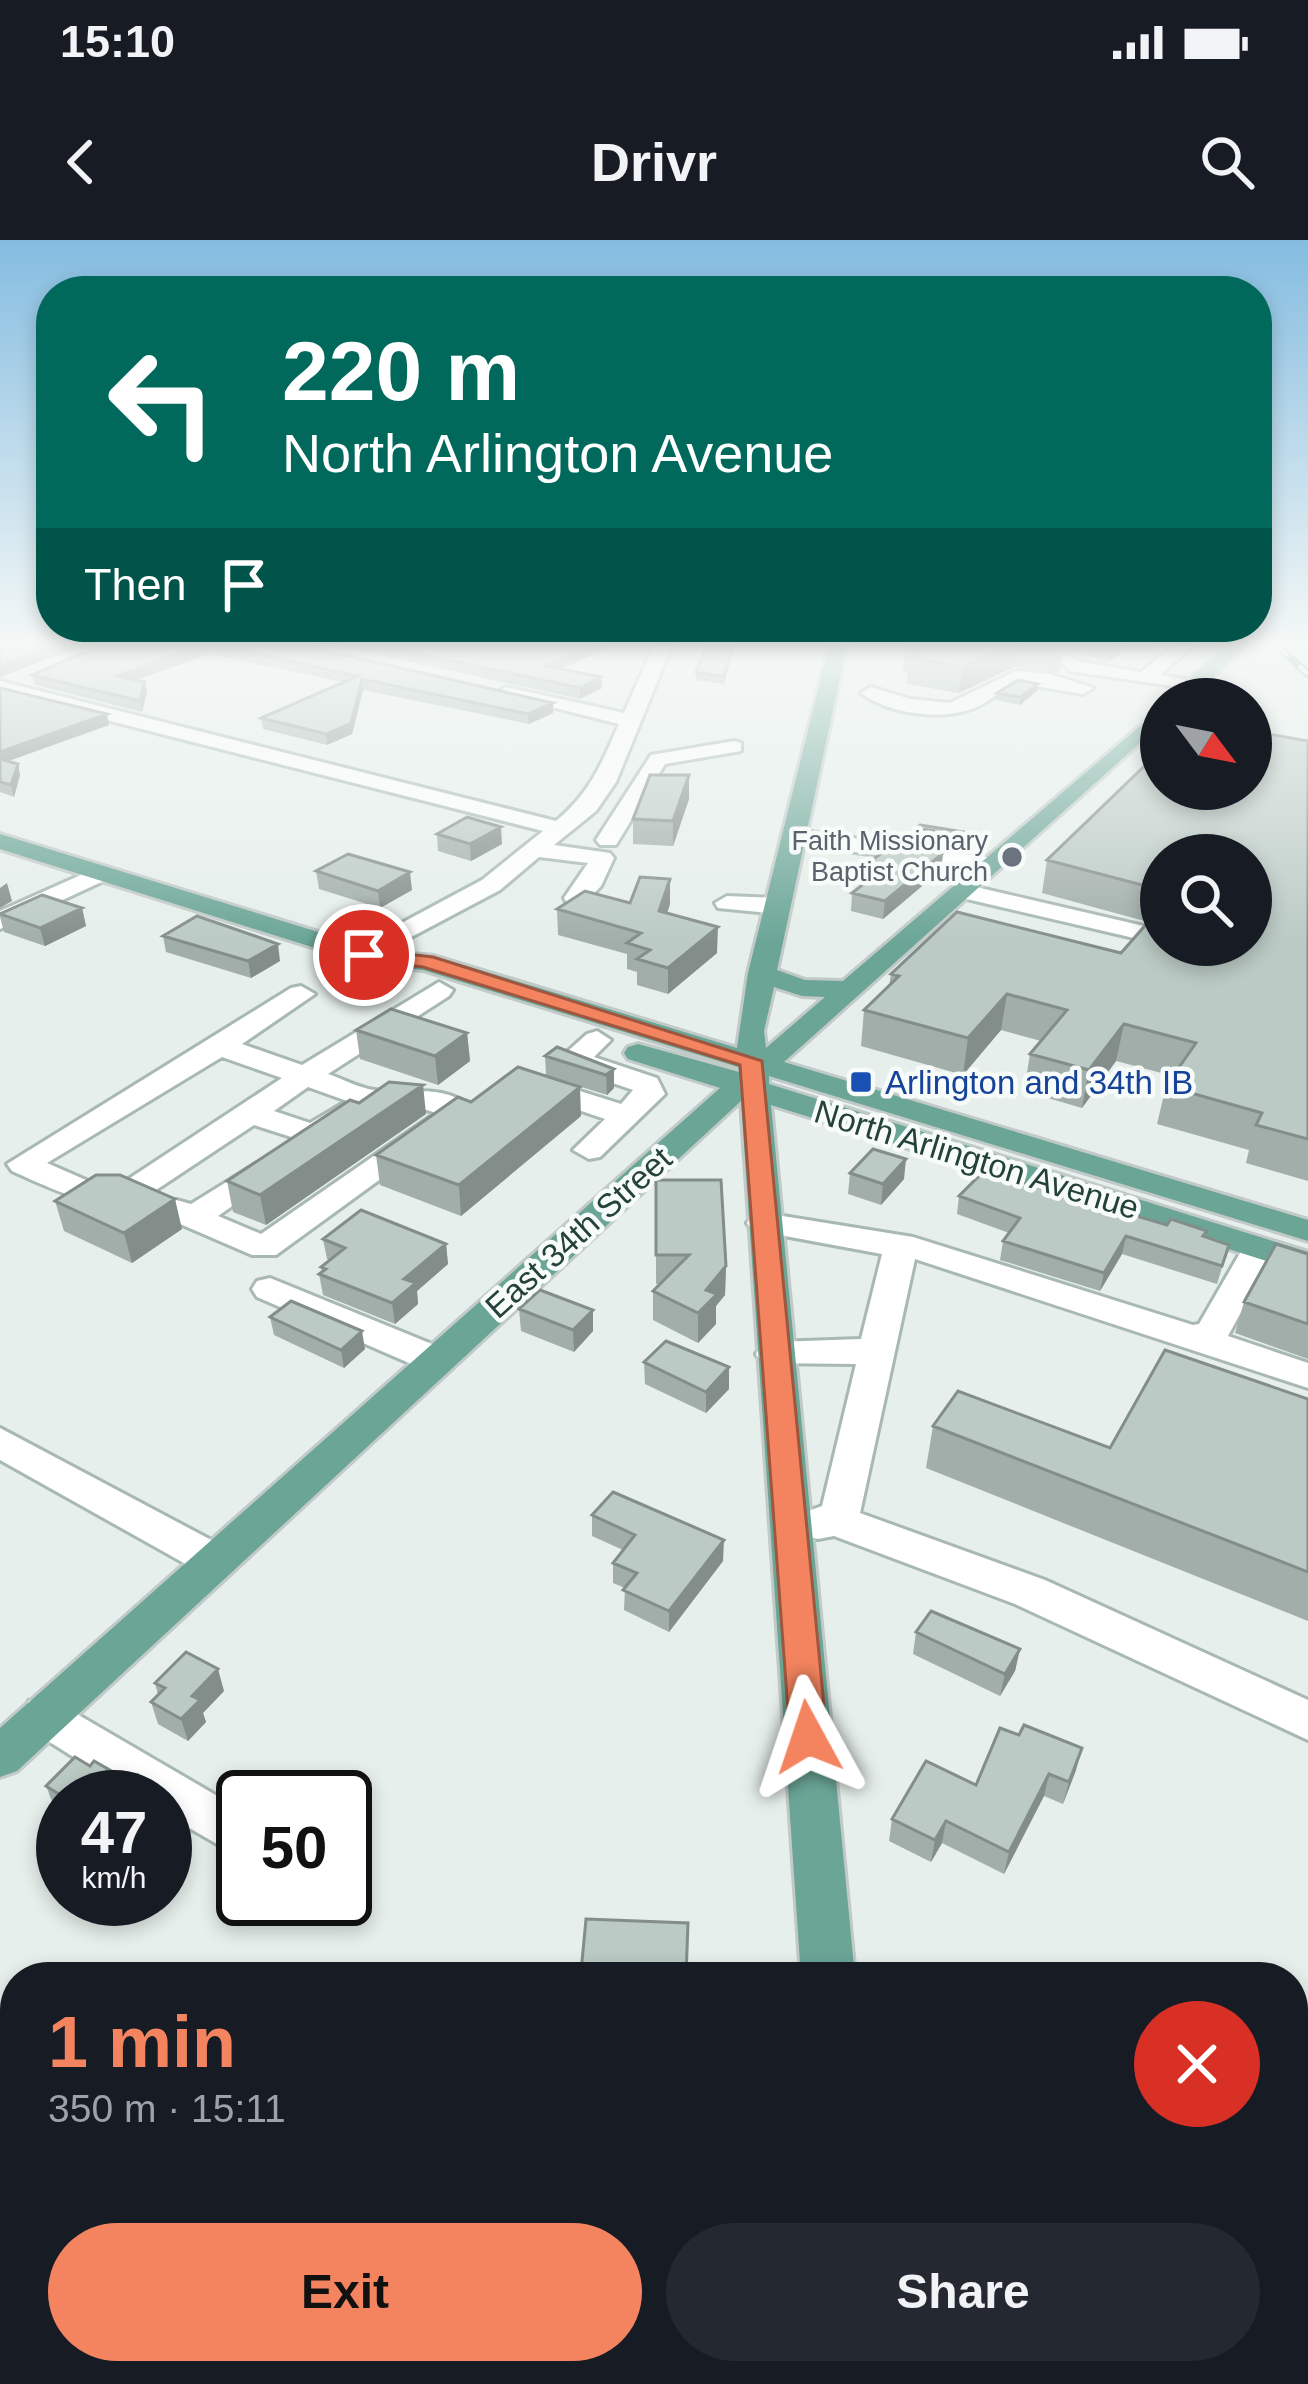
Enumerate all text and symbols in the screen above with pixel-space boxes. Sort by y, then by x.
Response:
text: 15:10 [60,16,175,67]
icon: back [48,129,114,195]
icon: search [1194,129,1260,195]
text: Drivr [591,132,717,192]
icon: left [84,324,240,480]
text: 220 m [282,324,520,418]
text: North Arlington Avenue [282,423,833,483]
icon: arrive [211,552,277,618]
text: Then [84,559,187,610]
north arrow [1140,678,1272,810]
map controls [1140,678,1272,966]
place label: Faith Missionary Baptist Church [791,826,988,887]
button: search [1140,834,1272,966]
marker: Faith Missionary Baptist Church [999,844,1025,870]
pin [313,904,415,1006]
icon: arrive [331,922,397,988]
place label: Arlington and 34th IB [885,1064,1193,1101]
marker: Arlington and 34th IB [848,1069,874,1095]
street label: North Arlington Avenue [810,1093,1143,1226]
street label: East 34th Street [478,1139,679,1325]
position arrow [745,1674,871,1800]
speed limit sign: 50 [216,1770,372,1926]
text: 47 [81,1799,147,1866]
text: km/h [81,1861,147,1894]
button: close [1134,2001,1260,2127]
text: 1 min [48,2002,236,2082]
text: 350 m · 15:11 [48,2087,286,2130]
button: Exit [48,2223,642,2361]
button: Share [666,2223,1260,2361]

